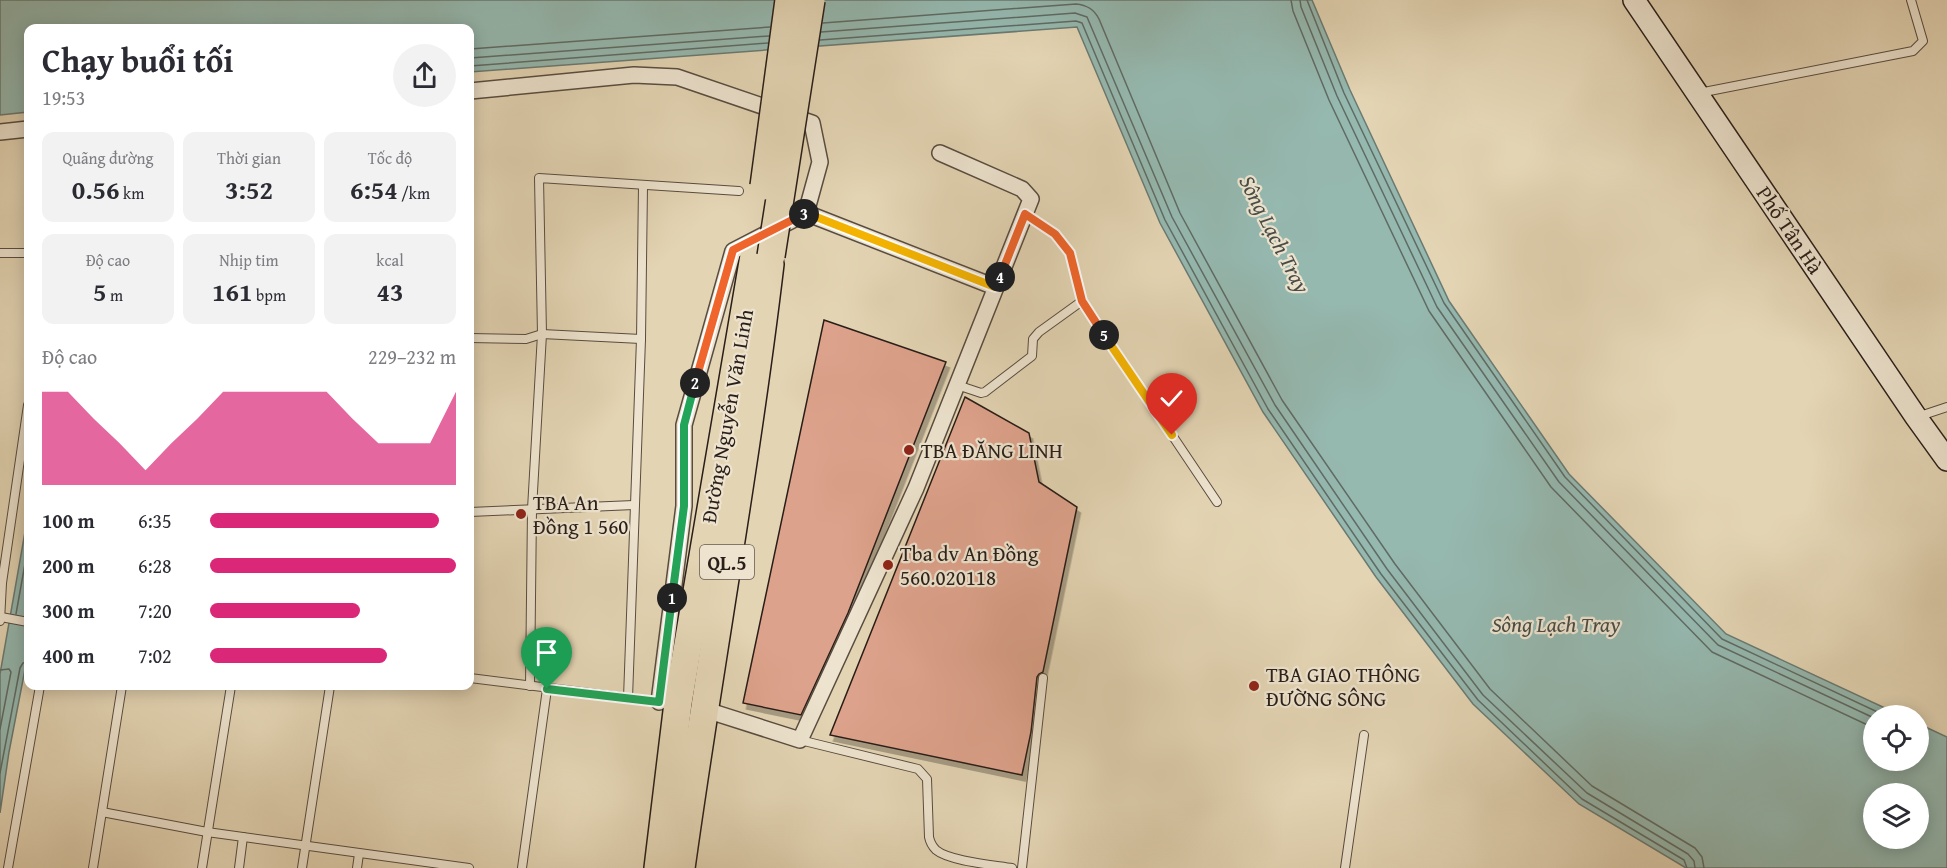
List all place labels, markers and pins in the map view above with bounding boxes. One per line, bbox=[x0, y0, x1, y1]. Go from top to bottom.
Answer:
pin: 3 bbox=[789, 199, 819, 229]
pin: 4 bbox=[985, 262, 1015, 292]
pin: 5 bbox=[1089, 320, 1119, 350]
pin: 2 bbox=[680, 368, 710, 398]
pin bbox=[1146, 373, 1197, 435]
place label: TBA ĐĂNG LINH bbox=[921, 435, 1063, 466]
marker: TBA ĐĂNG LINH bbox=[902, 443, 916, 457]
place label: TBA An Đồng 1 560 bbox=[533, 487, 628, 542]
marker: TBA An Đồng 1 560 bbox=[514, 507, 528, 521]
place label: Tba dv An Đồng 560.020118 bbox=[900, 538, 1039, 593]
marker: Tba dv An Đồng 560.020118 bbox=[881, 558, 895, 572]
pin: 1 bbox=[657, 583, 687, 613]
pin bbox=[521, 627, 572, 689]
place label: TBA GIAO THÔNG ĐƯỜNG SÔNG bbox=[1266, 659, 1420, 714]
marker: TBA GIAO THÔNG ĐƯỜNG SÔNG bbox=[1247, 679, 1261, 693]

